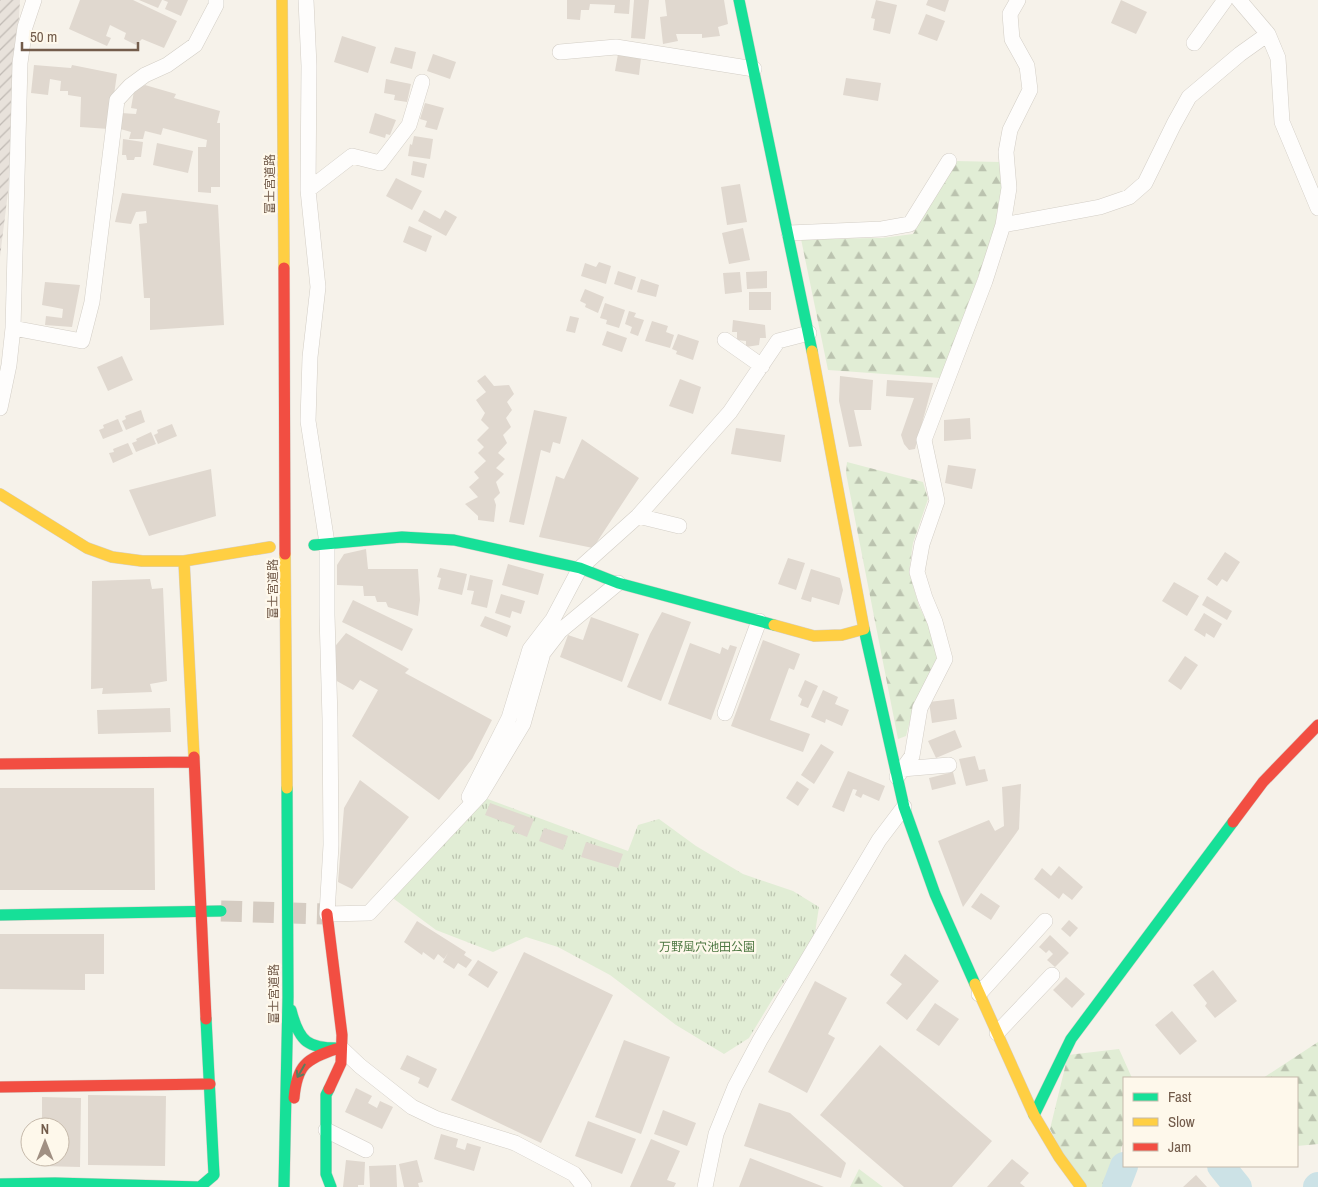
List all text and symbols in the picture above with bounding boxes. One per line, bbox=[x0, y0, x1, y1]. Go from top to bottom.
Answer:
scale bar bbox=[22, 20, 139, 52]
text: 50 m bbox=[30, 26, 57, 47]
street label: 富士宮道路 bbox=[262, 154, 278, 214]
street label: 富士宮道路 bbox=[265, 559, 281, 619]
park label: 万野風穴池田公園 bbox=[659, 939, 755, 955]
street label: 富士宮道路 bbox=[266, 964, 282, 1024]
one-way arrow bbox=[295, 1064, 305, 1078]
legend bbox=[1123, 1077, 1298, 1167]
text: Fast bbox=[1168, 1086, 1192, 1107]
text: Slow bbox=[1168, 1111, 1195, 1132]
north arrow bbox=[20, 1117, 70, 1167]
text: N bbox=[41, 1120, 49, 1138]
text: Jam bbox=[1168, 1136, 1191, 1157]

